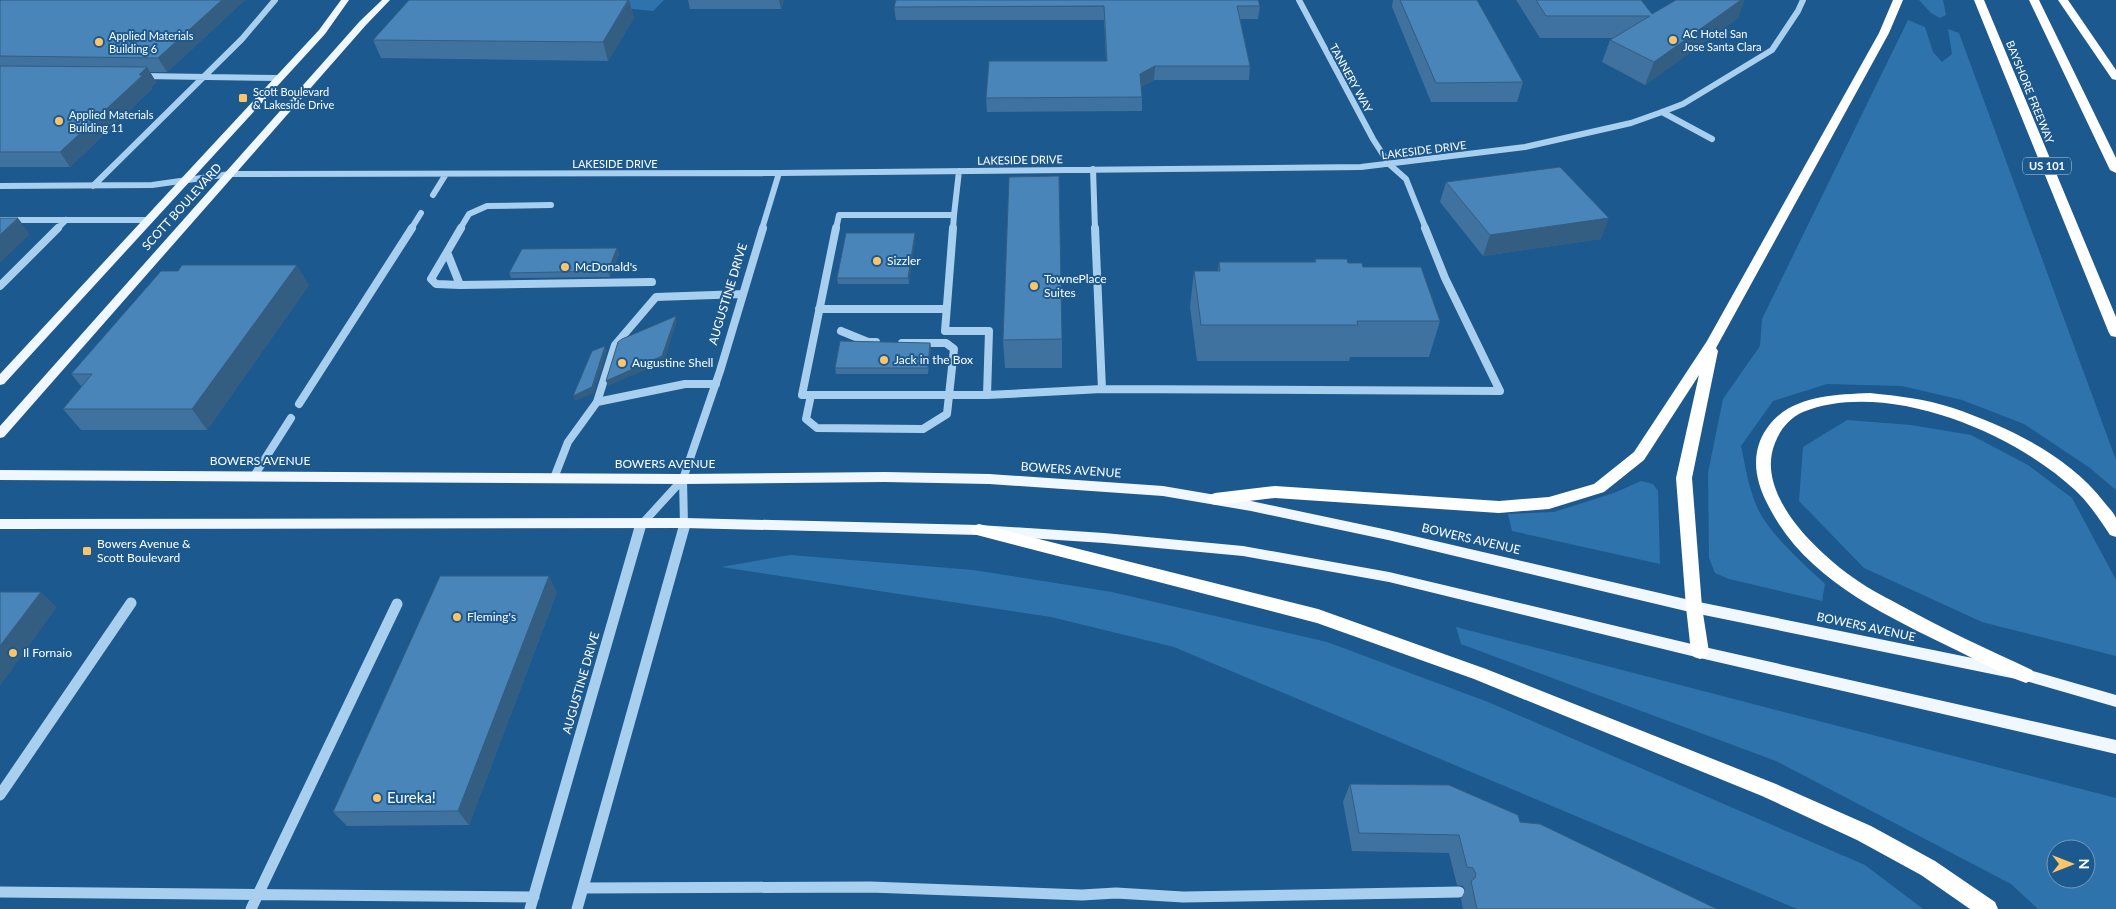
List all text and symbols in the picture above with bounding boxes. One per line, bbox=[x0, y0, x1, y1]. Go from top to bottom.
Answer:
place label: AC Hotel San Jose Santa Clara bbox=[1683, 27, 1762, 53]
place label: Applied Materials Building 6 bbox=[109, 29, 194, 55]
marker: AC Hotel San Jose Santa Clara bbox=[1667, 34, 1679, 46]
marker: Applied Materials Building 6 bbox=[93, 36, 105, 48]
street label: BAYSHORE FREEWAY bbox=[2004, 38, 2057, 145]
street label: TANNERY WAY bbox=[1327, 41, 1376, 114]
place label: Scott Boulevard & Lakeside Drive bbox=[253, 85, 334, 111]
marker: Scott Boulevard & Lakeside Drive bbox=[237, 92, 249, 104]
place label: Applied Materials Building 11 bbox=[69, 108, 154, 134]
marker: Applied Materials Building 11 bbox=[53, 115, 65, 127]
street label: LAKESIDE DRIVE bbox=[1381, 138, 1467, 161]
street label: LAKESIDE DRIVE bbox=[977, 152, 1063, 167]
street label: LAKESIDE DRIVE bbox=[572, 157, 658, 170]
road number: US 101 bbox=[2023, 158, 2071, 175]
street label: SCOTT BOULEVARD bbox=[139, 160, 225, 253]
street label: AUGUSTINE DRIVE bbox=[705, 241, 750, 347]
place label: Sizzler bbox=[887, 253, 921, 268]
marker: Sizzler bbox=[871, 255, 883, 267]
place label: McDonald's bbox=[575, 259, 637, 274]
marker: McDonald's bbox=[559, 261, 571, 273]
place label: TownePlace Suites bbox=[1044, 271, 1107, 300]
marker: TownePlace Suites bbox=[1028, 280, 1040, 292]
place label: Jack in the Box bbox=[894, 352, 973, 367]
marker: Jack in the Box bbox=[878, 354, 890, 366]
place label: Augustine Shell bbox=[632, 355, 713, 370]
marker: Augustine Shell bbox=[616, 357, 628, 369]
street label: BOWERS AVENUE bbox=[210, 453, 310, 468]
street label: BOWERS AVENUE bbox=[615, 456, 715, 471]
street label: BOWERS AVENUE bbox=[1020, 459, 1122, 481]
street label: BOWERS AVENUE bbox=[1420, 520, 1522, 557]
place label: Bowers Avenue & Scott Boulevard bbox=[97, 536, 191, 565]
marker: Bowers Avenue & Scott Boulevard bbox=[81, 545, 93, 557]
place label: Fleming's bbox=[467, 609, 516, 624]
street label: BOWERS AVENUE bbox=[1815, 609, 1917, 644]
marker: Fleming's bbox=[451, 611, 463, 623]
street label: AUGUSTINE DRIVE bbox=[559, 630, 602, 736]
place label: Il Fornaio bbox=[23, 645, 72, 660]
marker: Il Fornaio bbox=[7, 647, 19, 659]
place label: Eureka! bbox=[387, 788, 436, 806]
marker: Eureka! bbox=[371, 792, 383, 804]
north arrow bbox=[2046, 839, 2096, 889]
text: N bbox=[2076, 859, 2093, 869]

